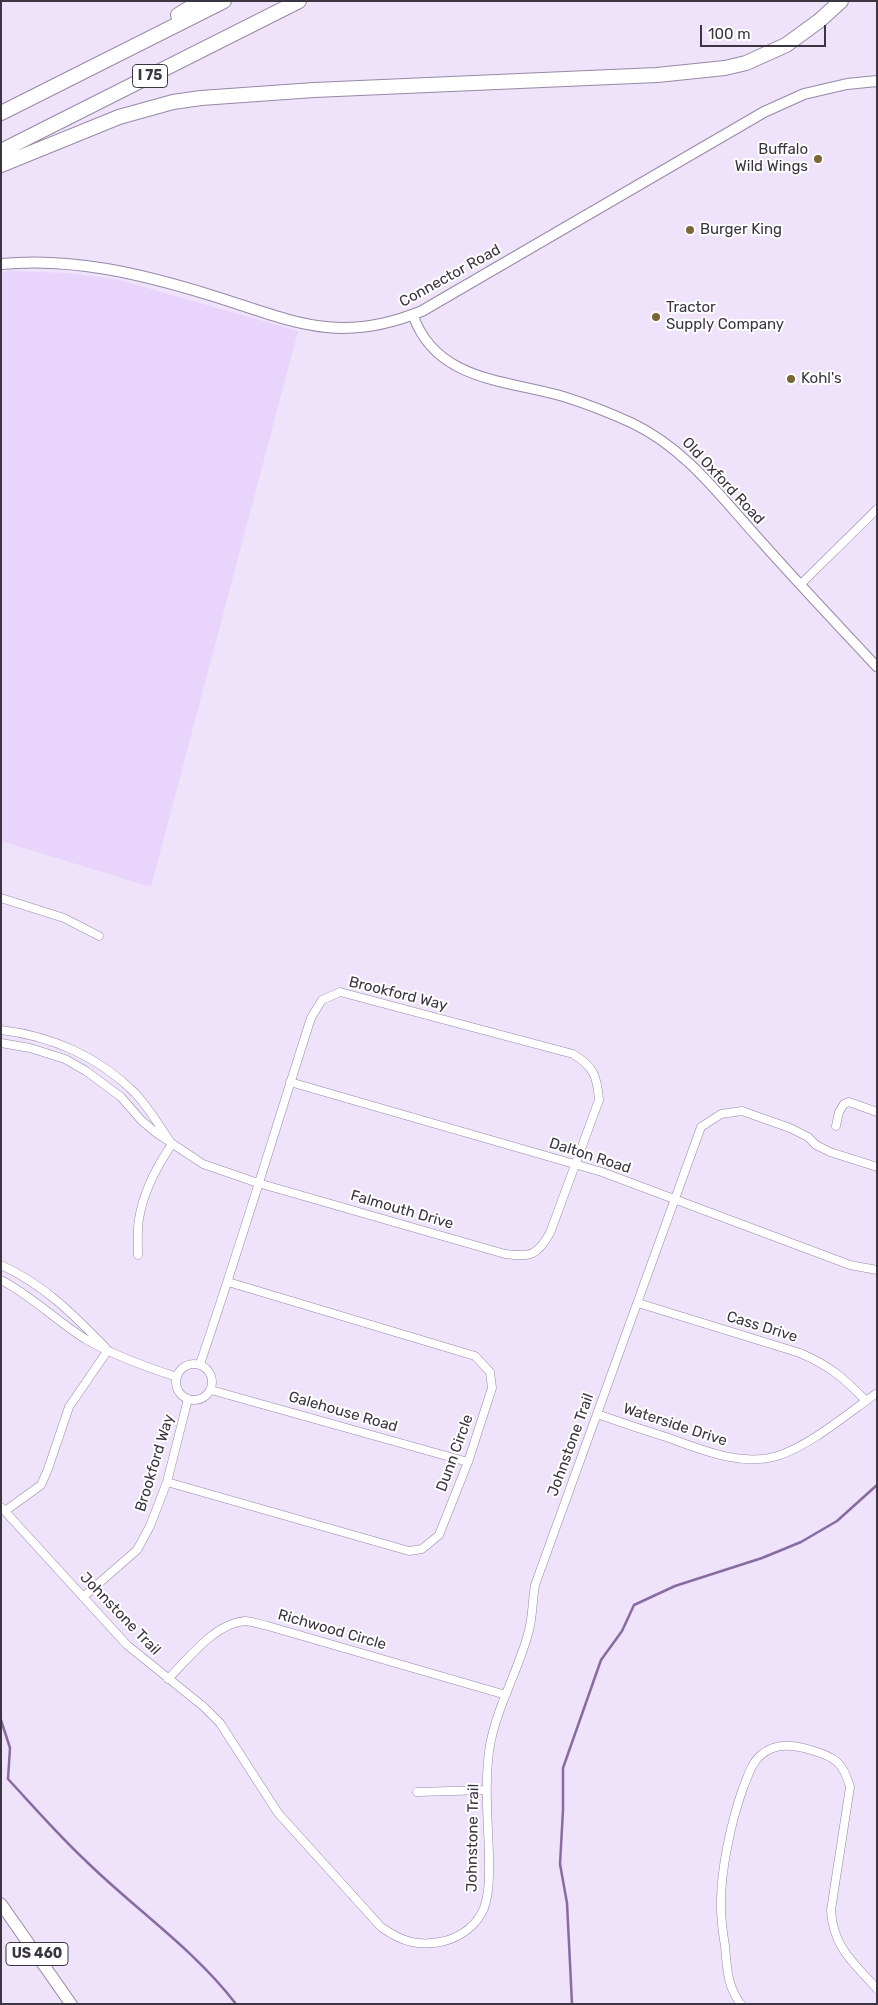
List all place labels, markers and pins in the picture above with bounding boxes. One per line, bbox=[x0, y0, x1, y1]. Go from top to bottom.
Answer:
place label: Buffalo Wild Wings bbox=[735, 141, 808, 176]
marker: Buffalo Wild Wings bbox=[812, 153, 824, 165]
place label: Burger King bbox=[700, 221, 782, 239]
marker: Burger King bbox=[684, 224, 696, 236]
place label: Tractor Supply Company bbox=[666, 299, 784, 334]
marker: Tractor Supply Company bbox=[650, 311, 662, 323]
place label: Kohl's bbox=[801, 370, 842, 388]
marker: Kohl's bbox=[785, 373, 797, 385]

